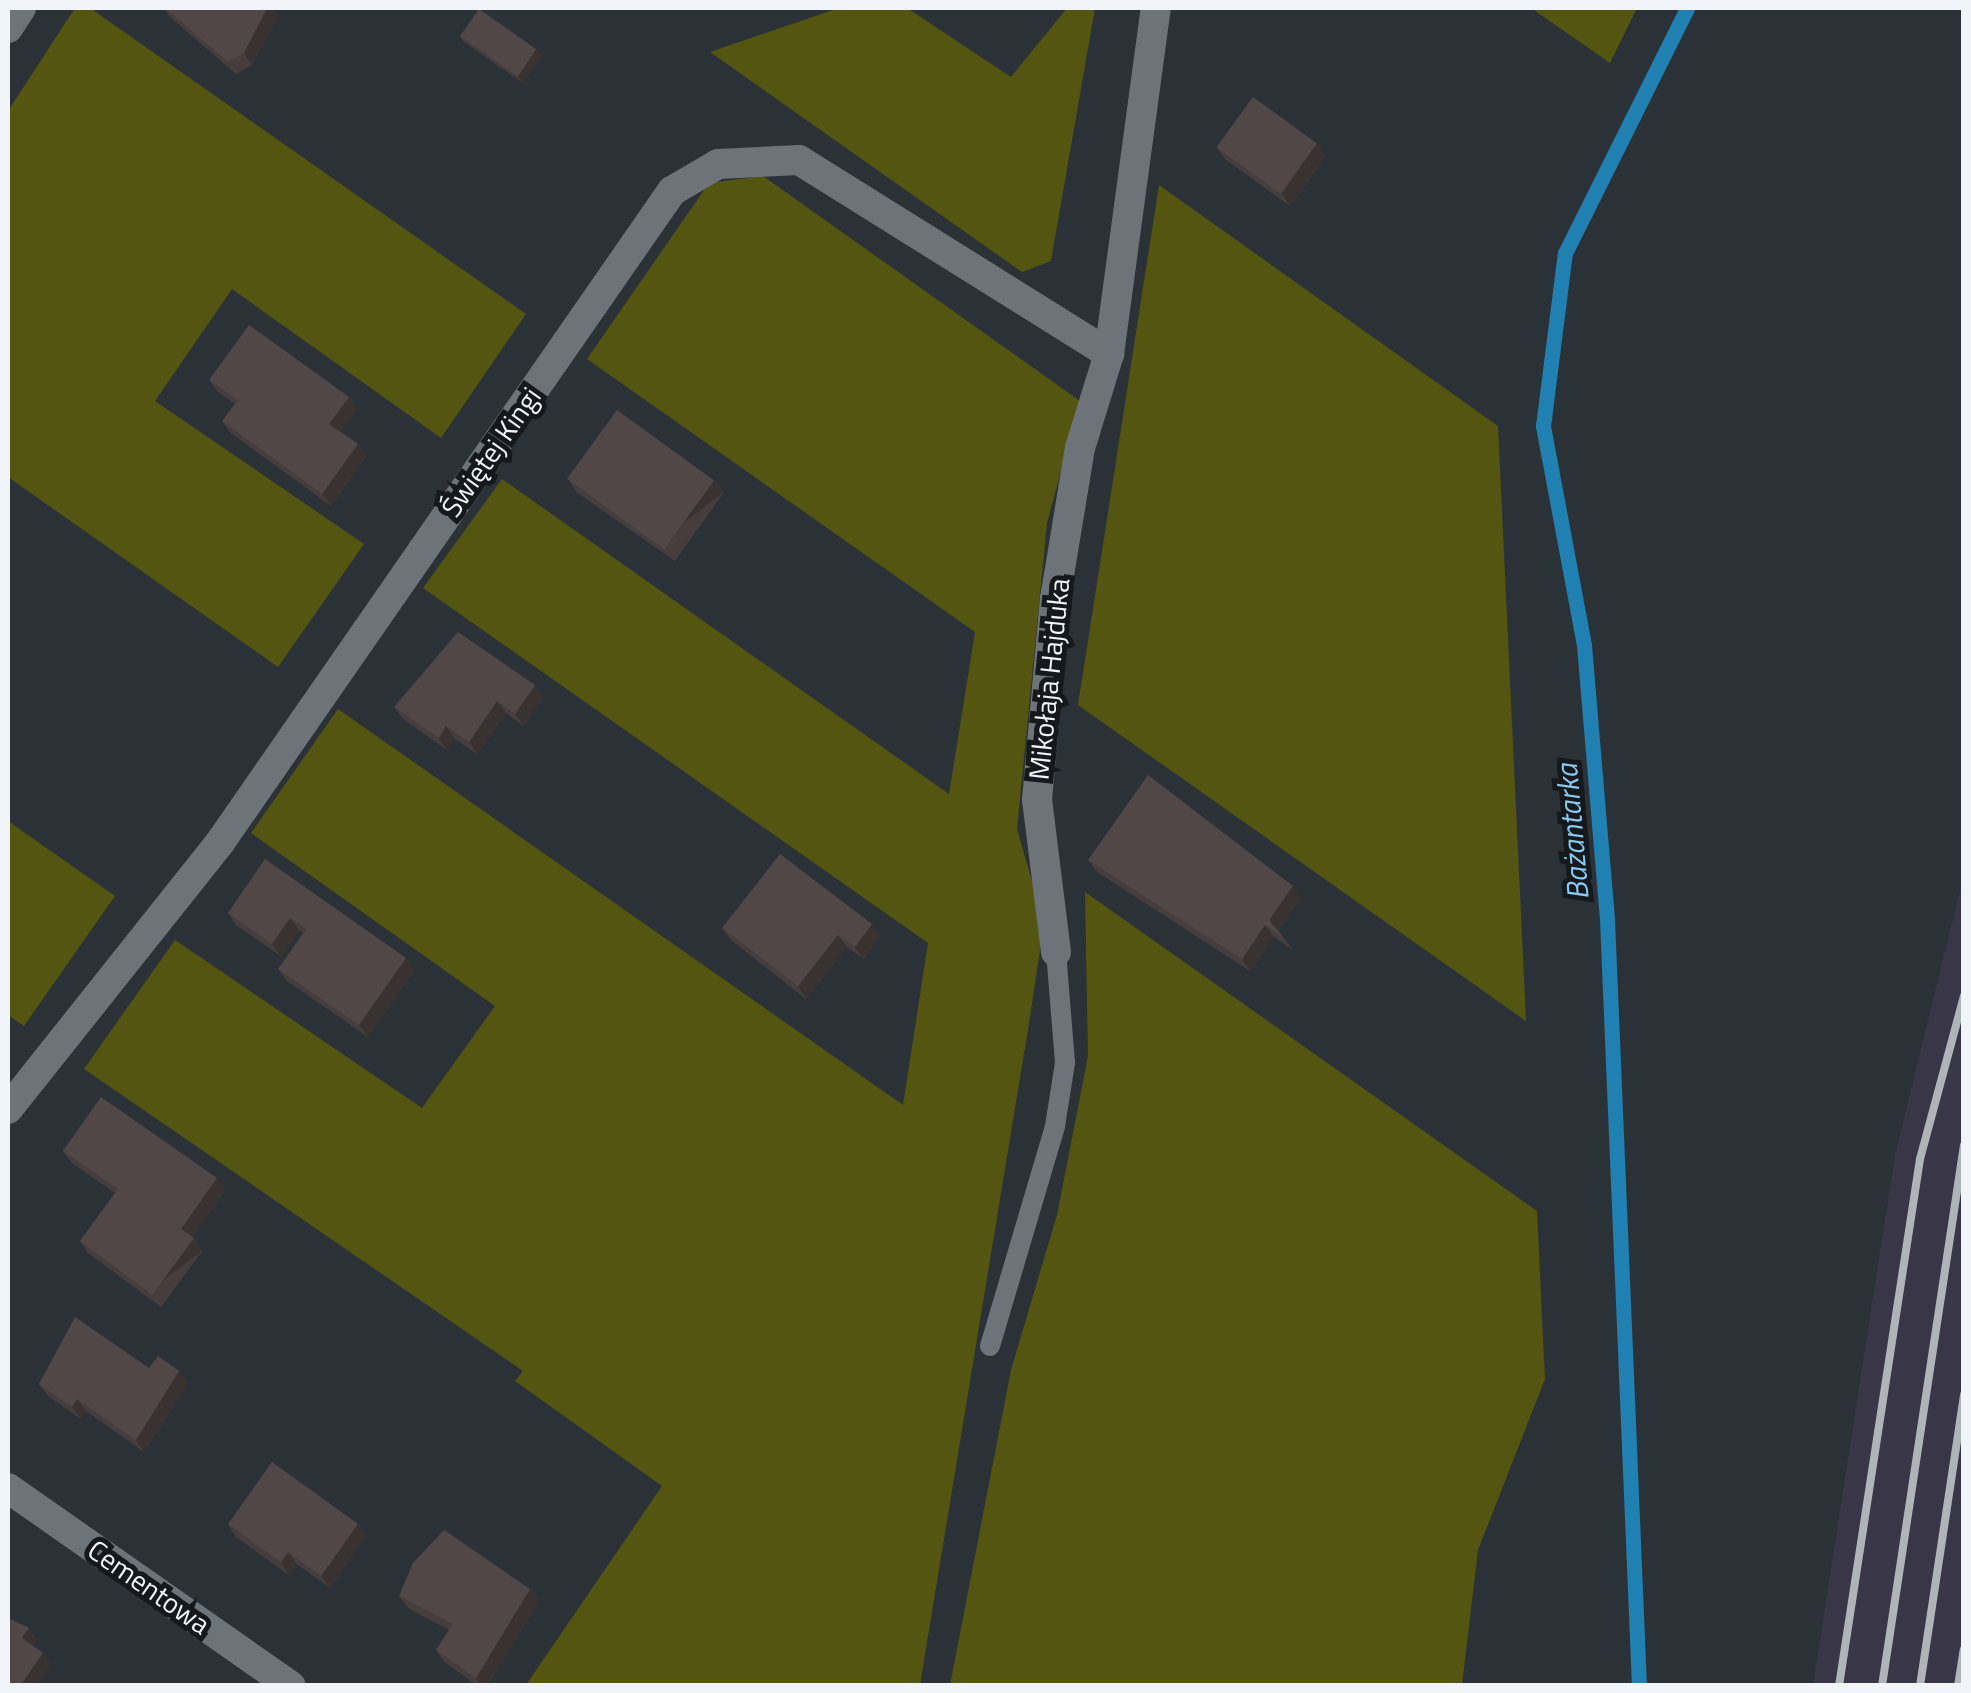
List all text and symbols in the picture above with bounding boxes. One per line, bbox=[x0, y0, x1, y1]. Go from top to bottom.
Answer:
street label: Świętej Kingi bbox=[434, 381, 548, 523]
street label: Mikołaja Hajduka bbox=[1022, 576, 1076, 782]
water label: Bażantarka bbox=[1548, 762, 1596, 902]
street label: Cementowa bbox=[81, 1533, 217, 1641]

